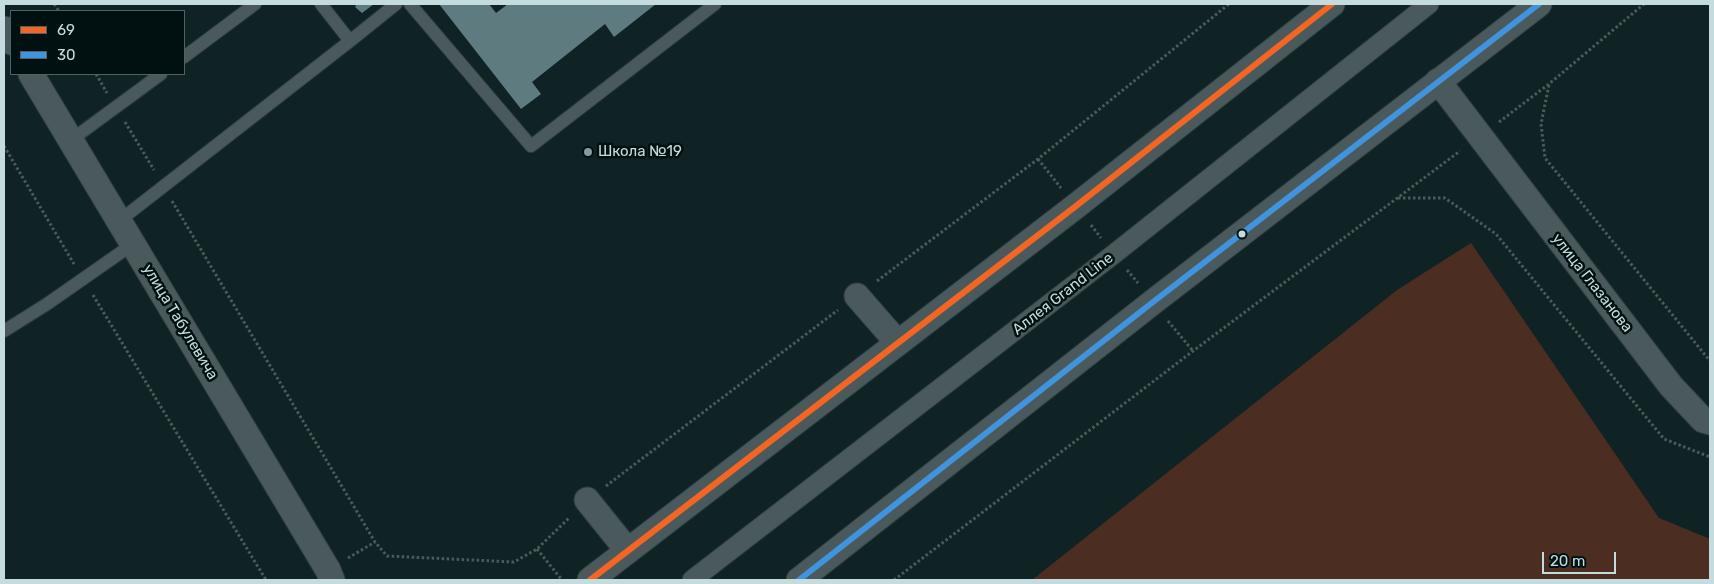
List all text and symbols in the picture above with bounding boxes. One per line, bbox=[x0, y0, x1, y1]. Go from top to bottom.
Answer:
legend bbox=[10, 10, 185, 75]
text: 69 bbox=[57, 21, 75, 39]
text: 30 bbox=[57, 46, 76, 64]
place label: Школа №19 bbox=[598, 143, 682, 161]
marker: Школа №19 bbox=[582, 146, 594, 158]
unlabelled marker bbox=[1237, 229, 1247, 239]
street label: улица Глазанова bbox=[1548, 230, 1636, 336]
street label: Аллея Grand Line bbox=[1009, 249, 1117, 339]
street label: улица Табулевича bbox=[138, 261, 222, 383]
scale bar bbox=[1544, 542, 1618, 574]
text: 20 m bbox=[1550, 552, 1585, 570]

